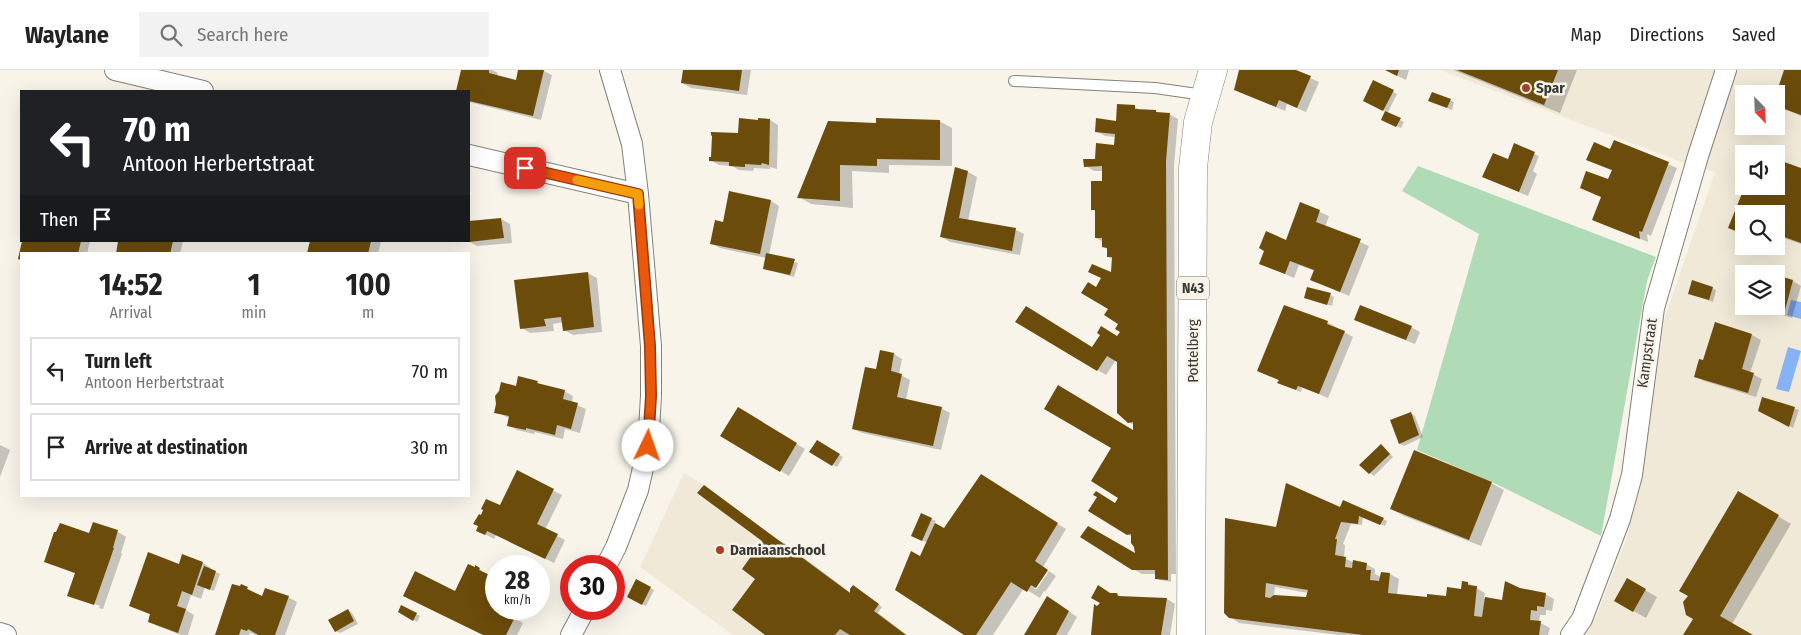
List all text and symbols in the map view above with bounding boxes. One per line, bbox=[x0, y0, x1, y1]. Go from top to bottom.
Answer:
search box bbox=[139, 12, 489, 57]
text: Waylane bbox=[25, 21, 109, 49]
icon: search bbox=[157, 21, 185, 49]
text: Search here bbox=[197, 23, 288, 46]
text: Map bbox=[1570, 24, 1602, 46]
text: Directions bbox=[1630, 24, 1704, 46]
text: Saved bbox=[1732, 24, 1776, 46]
place label: Spar bbox=[1536, 79, 1565, 97]
marker: Spar bbox=[1520, 82, 1532, 94]
north arrow bbox=[1735, 85, 1785, 135]
map controls bbox=[1735, 85, 1785, 315]
text: 70 m bbox=[123, 108, 191, 150]
icon: left bbox=[40, 110, 105, 175]
button: sound bbox=[1735, 145, 1785, 195]
pin bbox=[504, 147, 546, 189]
text: Antoon Herbertstraat bbox=[123, 150, 315, 177]
icon: arrive bbox=[511, 154, 539, 182]
icon: arrive bbox=[88, 205, 116, 233]
button: search bbox=[1735, 205, 1785, 255]
text: Then bbox=[40, 208, 78, 231]
button: layers bbox=[1735, 265, 1785, 315]
text: 14:52 bbox=[99, 267, 163, 303]
text: 1 bbox=[248, 267, 260, 303]
text: 100 bbox=[345, 267, 391, 303]
road number: N43 bbox=[1177, 277, 1209, 300]
text: Arrival bbox=[110, 303, 152, 322]
text: min bbox=[242, 303, 266, 322]
text: m bbox=[362, 303, 374, 322]
street label: Kampstraat bbox=[1633, 317, 1661, 389]
street label: Pottelberg bbox=[1184, 319, 1202, 383]
text: Turn left bbox=[85, 350, 152, 373]
icon: left bbox=[42, 357, 70, 385]
text: 70 m bbox=[412, 360, 448, 383]
text: Antoon Herbertstraat bbox=[85, 373, 224, 392]
position arrow bbox=[621, 419, 673, 471]
icon: arrive bbox=[42, 433, 70, 461]
text: Arrive at destination bbox=[85, 436, 248, 459]
text: 30 m bbox=[410, 436, 448, 459]
place label: Damiaanschool bbox=[730, 541, 826, 559]
marker: Damiaanschool bbox=[714, 544, 726, 556]
speed limit sign: 30 bbox=[560, 555, 625, 620]
text: 28 bbox=[505, 566, 530, 596]
text: km/h bbox=[504, 593, 531, 607]

